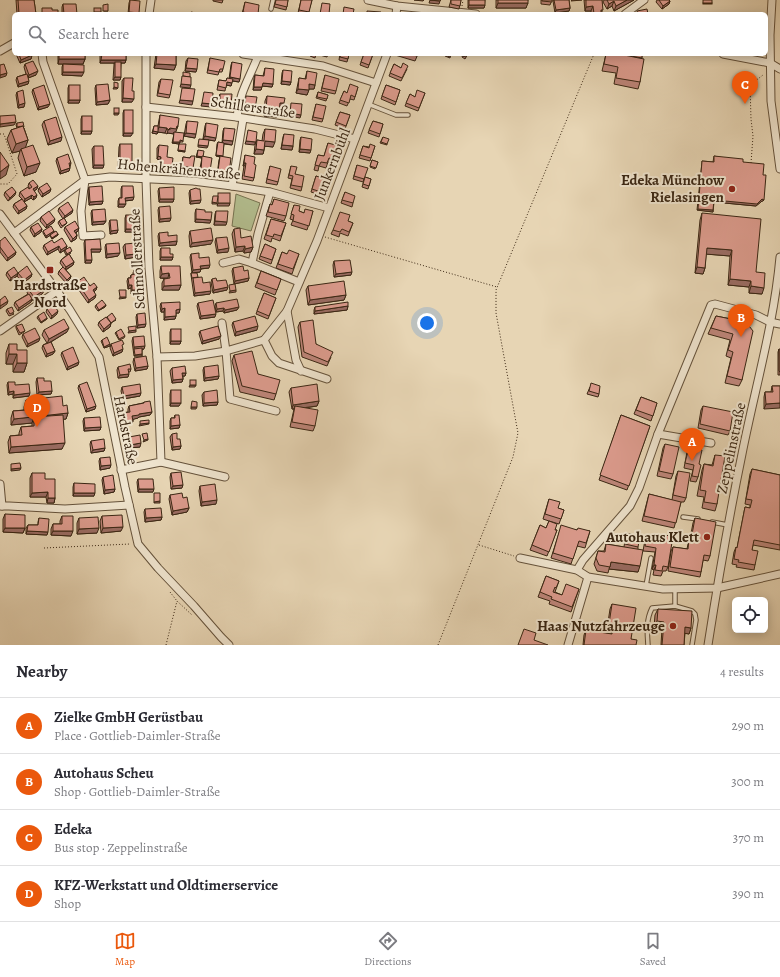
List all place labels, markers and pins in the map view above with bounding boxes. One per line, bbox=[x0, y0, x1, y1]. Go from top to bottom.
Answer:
pin: C bbox=[732, 71, 758, 104]
place label: Edeka Münchow Rielasingen bbox=[621, 170, 725, 207]
marker: Edeka Münchow Rielasingen bbox=[727, 184, 737, 194]
marker: Hardstraße Nord bbox=[45, 265, 55, 275]
place label: Hardstraße Nord bbox=[13, 275, 87, 312]
pin: B bbox=[728, 304, 754, 337]
pin: D bbox=[24, 394, 50, 427]
pin: A bbox=[679, 428, 705, 461]
place label: Autohaus Klett bbox=[605, 527, 699, 547]
marker: Autohaus Klett bbox=[702, 532, 712, 542]
place label: Haas Nutzfahrzeuge bbox=[537, 616, 665, 636]
marker: Haas Nutzfahrzeuge bbox=[668, 621, 678, 631]

